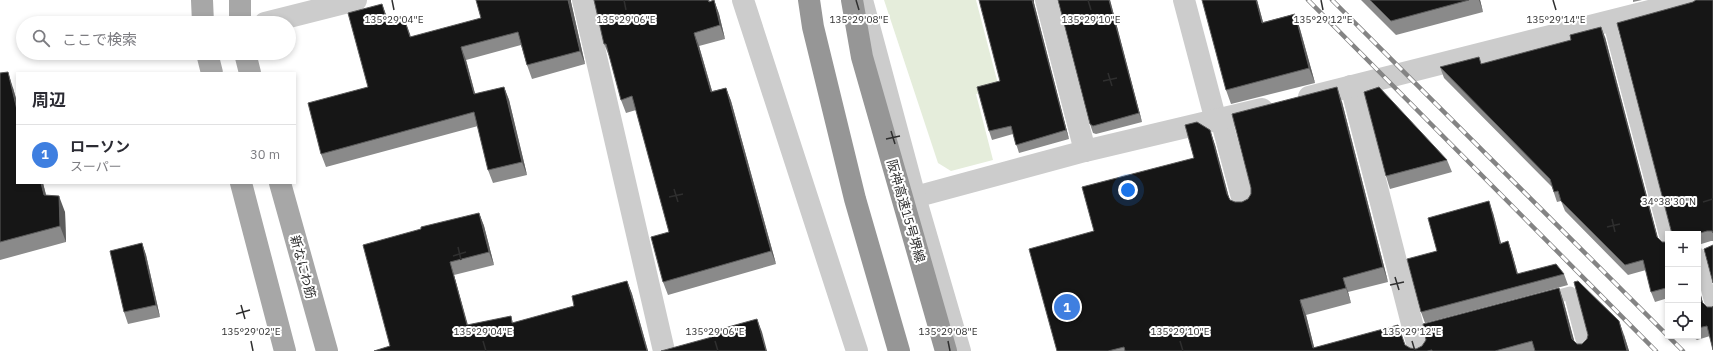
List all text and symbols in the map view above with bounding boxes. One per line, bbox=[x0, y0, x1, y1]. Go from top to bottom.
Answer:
text: 135°29'04"E bbox=[364, 13, 424, 26]
text: 135°29'06"E bbox=[596, 13, 656, 26]
text: 135°29'08"E bbox=[829, 13, 889, 26]
text: 135°29'10"E bbox=[1061, 13, 1121, 26]
text: 135°29'12"E bbox=[1293, 13, 1353, 26]
text: 135°29'14"E bbox=[1526, 13, 1586, 26]
search box bbox=[16, 16, 296, 60]
icon: search bbox=[30, 27, 52, 49]
text: ここで検索 bbox=[62, 30, 137, 49]
text: 周辺 bbox=[32, 89, 66, 111]
text: ローソン bbox=[70, 137, 130, 156]
text: 1 bbox=[41, 146, 49, 163]
text: 30 m bbox=[250, 146, 280, 163]
street label: 阪神高速15号堺線 bbox=[883, 157, 929, 265]
text: スーパー bbox=[70, 158, 122, 175]
your location bbox=[1118, 180, 1138, 200]
text: 34°38'30"N bbox=[1642, 195, 1696, 208]
map controls bbox=[1665, 231, 1701, 339]
button: + bbox=[1665, 231, 1701, 267]
street label: 新なにわ筋 bbox=[286, 233, 320, 301]
button: − bbox=[1665, 267, 1701, 303]
pin: 1 bbox=[1054, 292, 1080, 322]
button: locate bbox=[1665, 303, 1701, 339]
text: 135°29'02"E bbox=[221, 325, 281, 338]
text: 135°29'04"E bbox=[453, 325, 513, 338]
text: 135°29'06"E bbox=[685, 325, 745, 338]
text: 135°29'08"E bbox=[918, 325, 978, 338]
text: 135°29'10"E bbox=[1150, 325, 1210, 338]
text: 135°29'12"E bbox=[1382, 325, 1442, 338]

